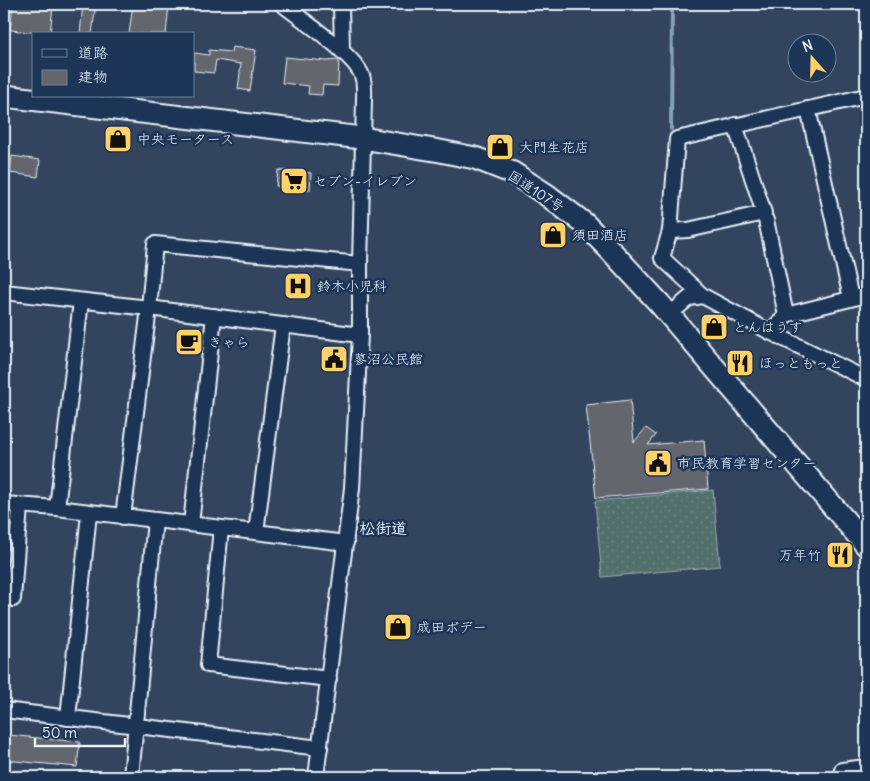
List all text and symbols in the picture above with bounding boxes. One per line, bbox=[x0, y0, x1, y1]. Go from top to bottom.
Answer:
legend bbox=[32, 32, 195, 98]
north arrow bbox=[788, 32, 838, 82]
text: N bbox=[800, 36, 815, 56]
text: 道路 bbox=[78, 43, 108, 62]
text: 建物 bbox=[78, 67, 108, 86]
shop icon: 中央モータース bbox=[103, 124, 133, 154]
place label: 中央モータース bbox=[137, 130, 234, 148]
shop icon: 大門生花店 bbox=[485, 132, 515, 162]
place label: 大門生花店 bbox=[519, 138, 589, 156]
supermarket icon: セブン-イレブン bbox=[279, 166, 309, 196]
street label: 国道107号 bbox=[504, 166, 568, 216]
place label: セブン-イレブン bbox=[313, 172, 417, 190]
shop icon: 須田酒店 bbox=[538, 220, 568, 250]
place label: 須田酒店 bbox=[572, 226, 628, 244]
hospital icon: 鈴木小児科 bbox=[283, 271, 313, 301]
place label: 鈴木小児科 bbox=[317, 277, 387, 295]
shop icon: とんはうす bbox=[699, 312, 729, 342]
place label: とんはうす bbox=[733, 318, 803, 336]
cafe icon: きゃら bbox=[174, 327, 204, 357]
place label: きゃら bbox=[208, 333, 250, 351]
public building icon: 蓼沼公民館 bbox=[319, 344, 349, 374]
restaurant icon: ほっともっと bbox=[725, 348, 755, 378]
place label: 蓼沼公民館 bbox=[353, 350, 423, 368]
place label: ほっともっと bbox=[759, 354, 843, 372]
public building icon: 市民教育学習センター bbox=[643, 448, 673, 478]
place label: 市民教育学習センター bbox=[677, 454, 816, 472]
district label: 松街道 bbox=[359, 518, 407, 538]
restaurant icon: 万年竹 bbox=[825, 540, 855, 570]
place label: 万年竹 bbox=[779, 546, 821, 564]
shop icon: 成田ボデー bbox=[383, 612, 413, 642]
place label: 成田ボデー bbox=[417, 618, 487, 636]
scale bar bbox=[35, 716, 125, 748]
text: 50 m bbox=[42, 723, 77, 742]

